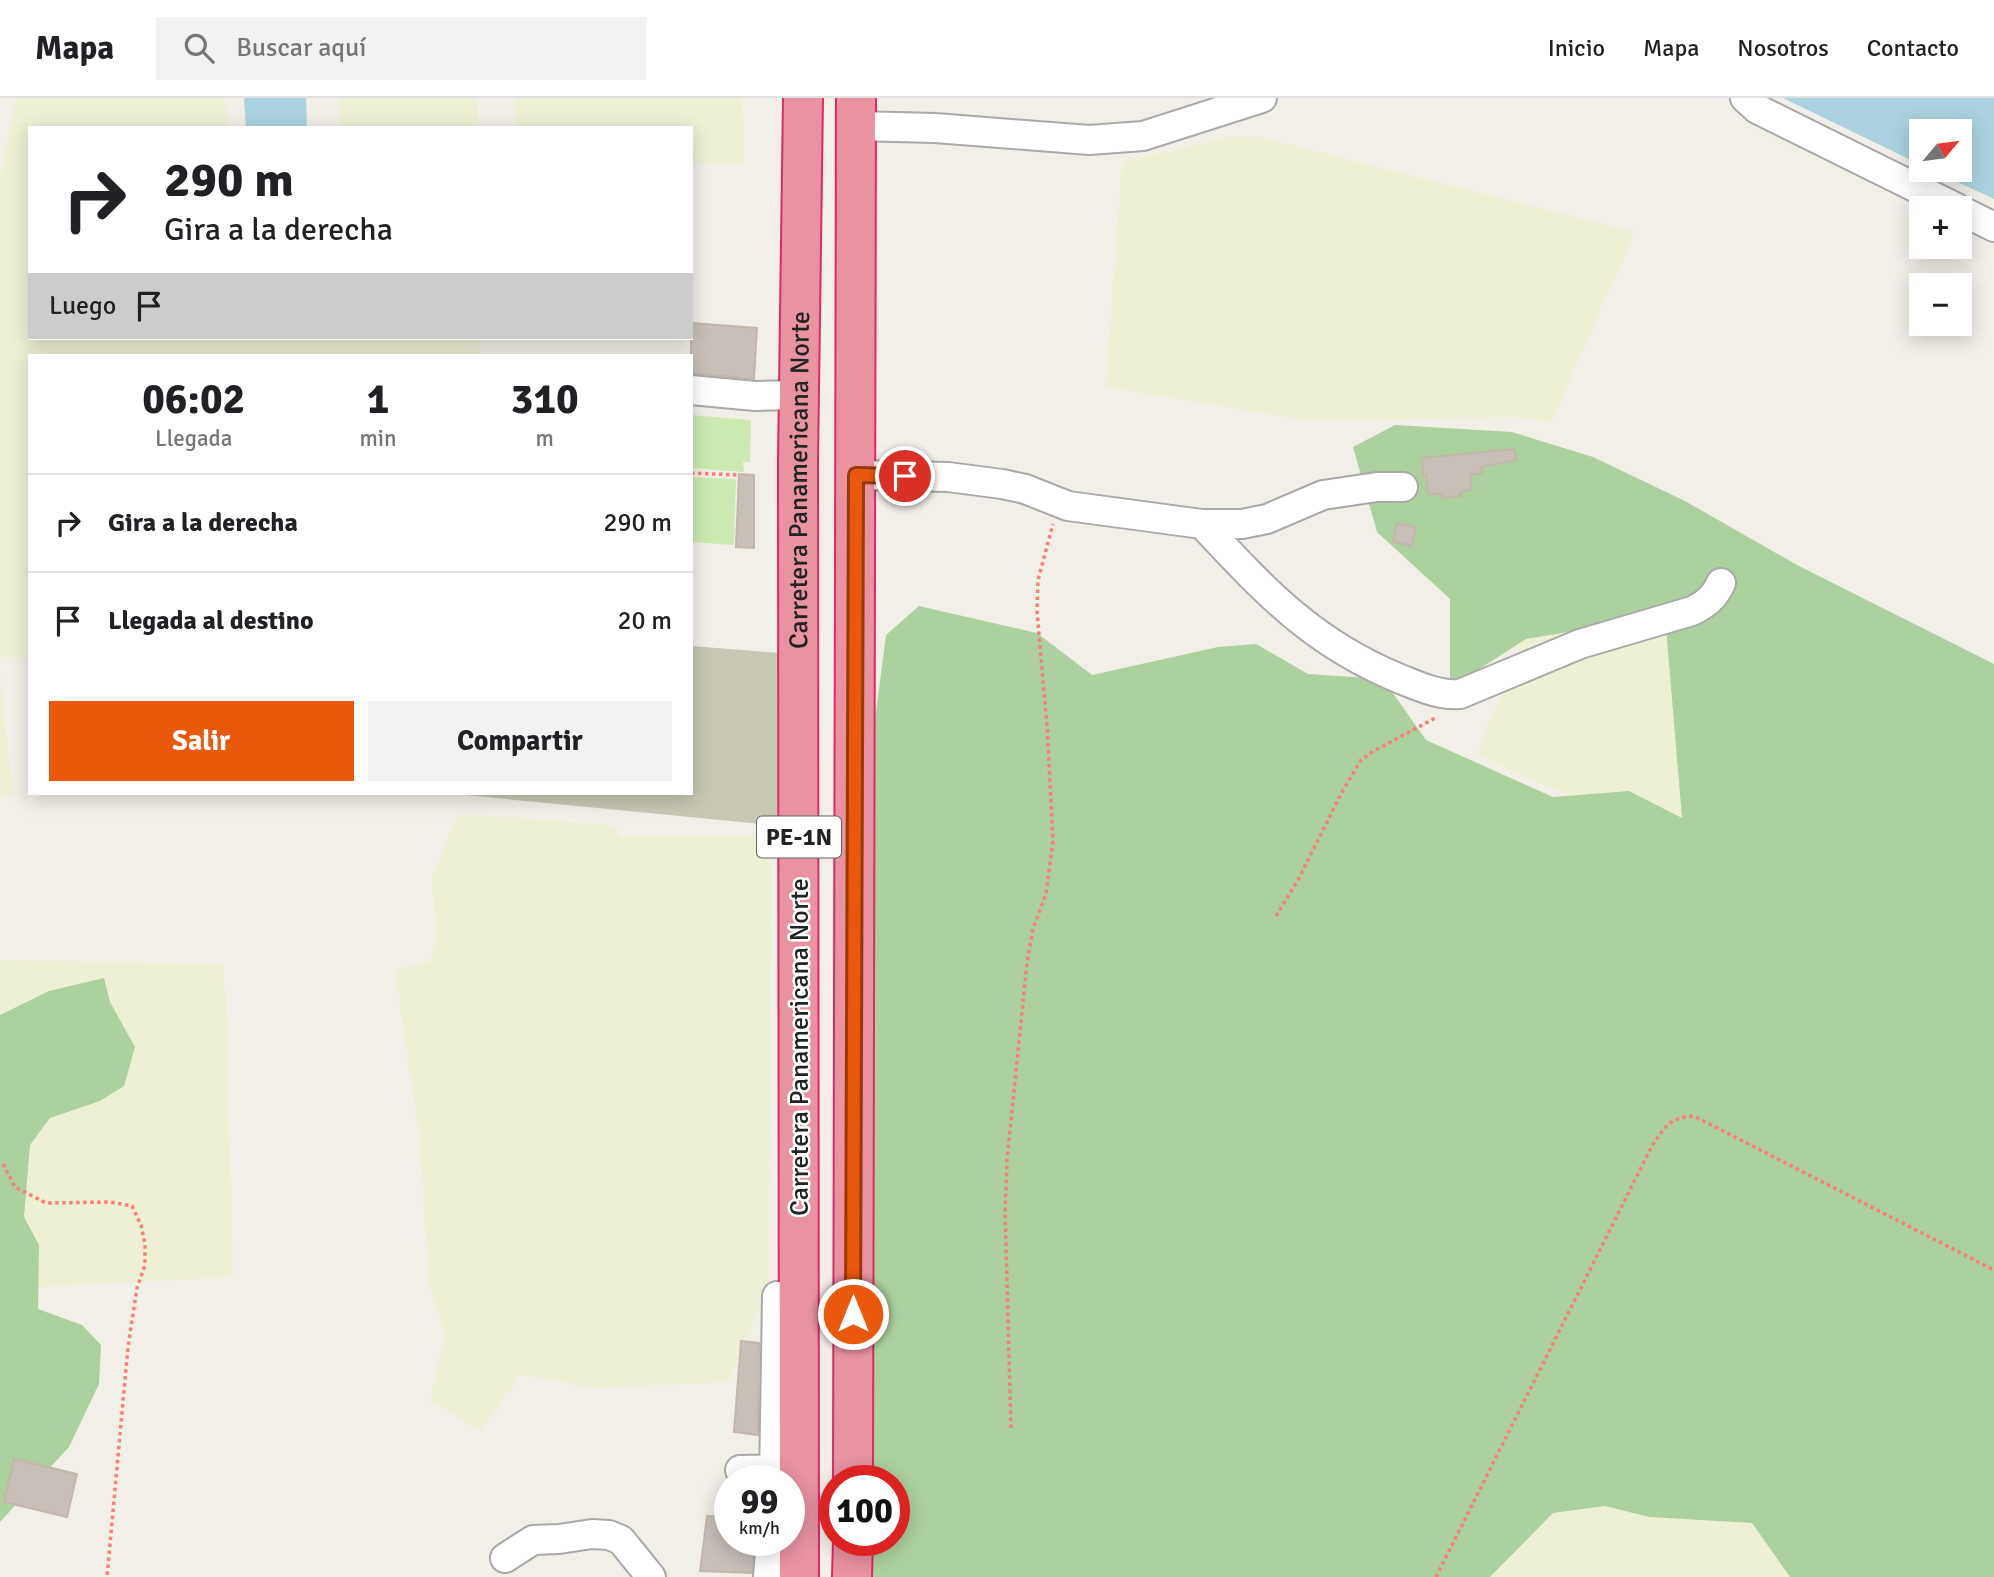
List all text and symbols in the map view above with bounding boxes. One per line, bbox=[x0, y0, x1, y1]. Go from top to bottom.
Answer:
search box bbox=[156, 17, 646, 80]
text: Mapa bbox=[35, 28, 114, 69]
icon: search bbox=[180, 29, 218, 67]
text: Buscar aquí bbox=[236, 32, 366, 64]
text: Inicio bbox=[1548, 33, 1605, 63]
text: Mapa bbox=[1643, 33, 1699, 63]
text: Nosotros bbox=[1737, 33, 1829, 63]
text: Contacto bbox=[1867, 33, 1959, 63]
north arrow bbox=[1909, 119, 1972, 182]
map controls bbox=[1909, 119, 1972, 336]
text: 290 m bbox=[164, 150, 294, 210]
icon: right bbox=[49, 154, 140, 245]
button: + bbox=[1909, 196, 1972, 259]
text: Gira a la derecha bbox=[164, 210, 393, 249]
button: − bbox=[1909, 273, 1972, 336]
icon: arrive bbox=[130, 287, 168, 325]
text: Luego bbox=[49, 290, 116, 322]
street label: Carretera Panamericana Norte bbox=[783, 311, 817, 649]
text: 06:02 bbox=[142, 374, 245, 425]
text: 1 bbox=[367, 374, 389, 425]
text: 310 bbox=[511, 374, 579, 425]
text: Llegada bbox=[155, 424, 232, 453]
text: min bbox=[359, 424, 397, 453]
text: m bbox=[536, 424, 554, 453]
pin bbox=[875, 446, 935, 506]
icon: arrive bbox=[886, 457, 924, 495]
icon: right bbox=[49, 504, 87, 542]
text: Gira a la derecha bbox=[108, 507, 298, 539]
text: 290 m bbox=[603, 507, 672, 539]
icon: arrive bbox=[49, 602, 87, 640]
text: Llegada al destino bbox=[108, 605, 314, 637]
text: 20 m bbox=[617, 605, 672, 637]
button: Salir bbox=[49, 701, 354, 781]
button: Compartir bbox=[368, 701, 672, 781]
road number: PE-1N bbox=[757, 816, 841, 858]
street label: Carretera Panamericana Norte bbox=[784, 878, 816, 1216]
position arrow bbox=[816, 1277, 890, 1351]
speed limit sign: 100 bbox=[819, 1465, 910, 1556]
text: 99 bbox=[741, 1480, 778, 1523]
text: km/h bbox=[739, 1517, 780, 1539]

